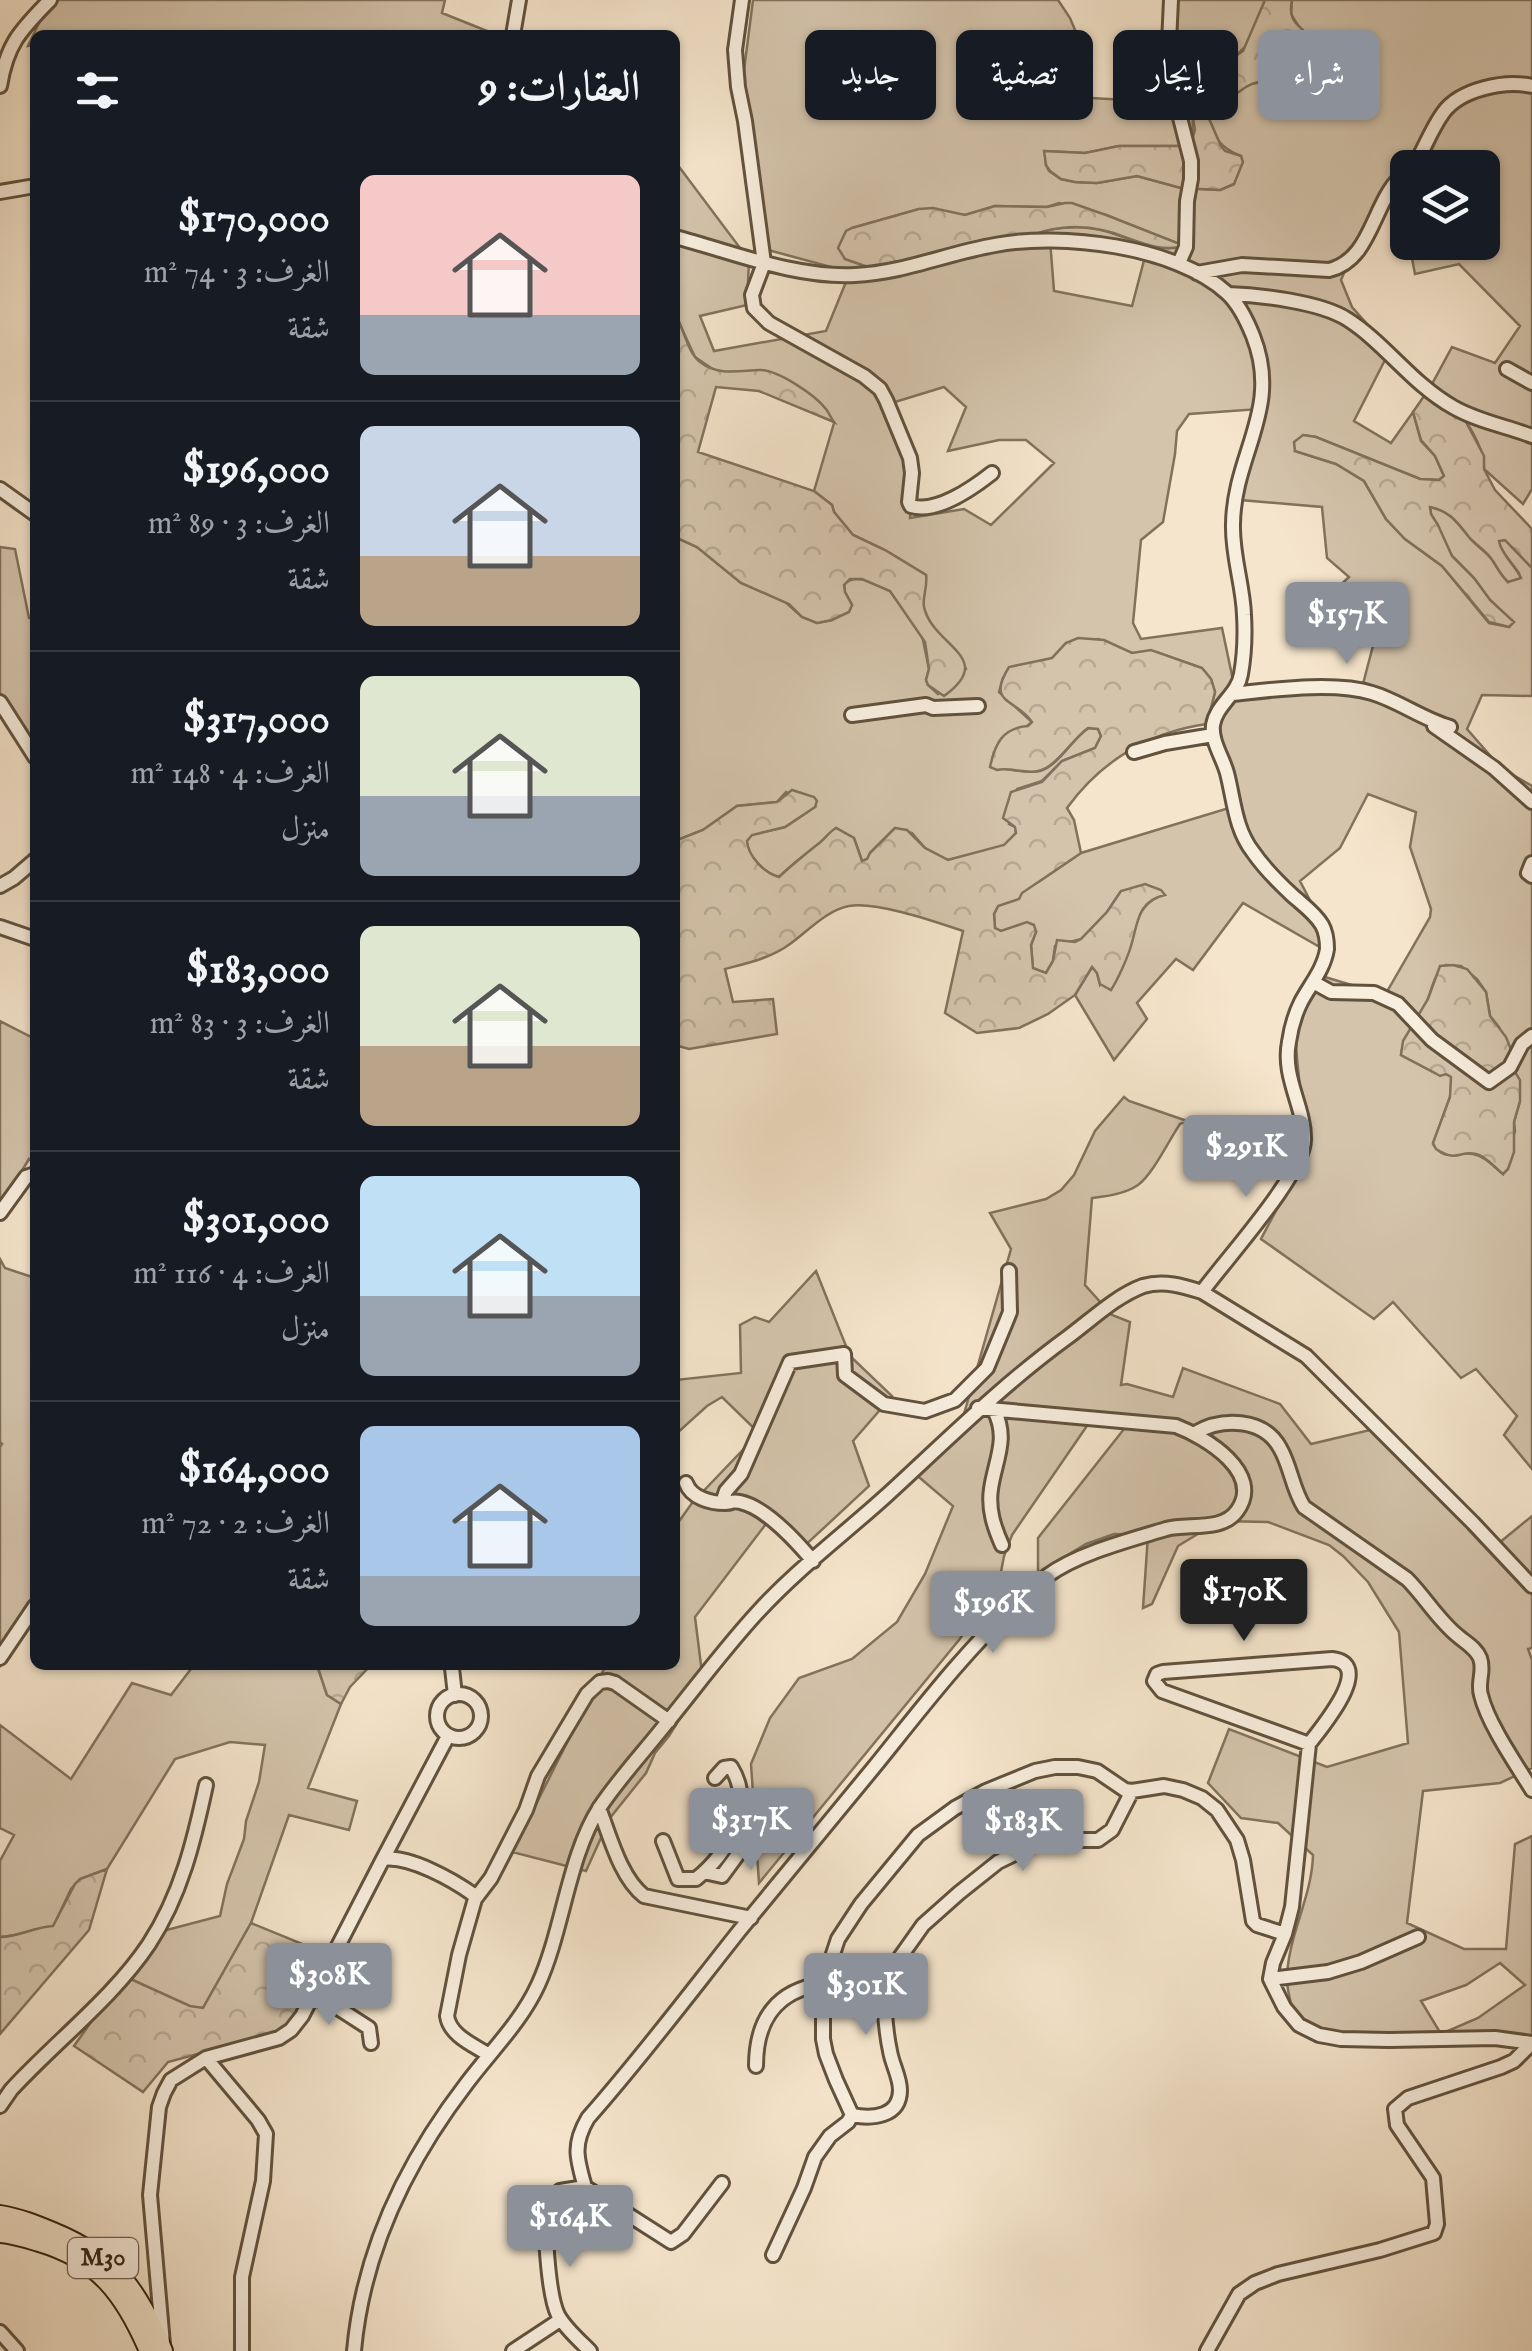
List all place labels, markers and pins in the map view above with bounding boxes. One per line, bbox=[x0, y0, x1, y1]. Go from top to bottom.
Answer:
pin: $157K bbox=[1277, 582, 1417, 667]
pin: $291K bbox=[1176, 1115, 1316, 1200]
pin: $170K bbox=[1174, 1559, 1314, 1644]
pin: $196K bbox=[923, 1571, 1063, 1656]
pin: $317K bbox=[681, 1788, 821, 1873]
pin: $183K bbox=[953, 1789, 1093, 1874]
pin: $308K bbox=[259, 1943, 399, 2028]
pin: $301K bbox=[796, 1953, 936, 2038]
pin: $164K bbox=[500, 2185, 640, 2270]

